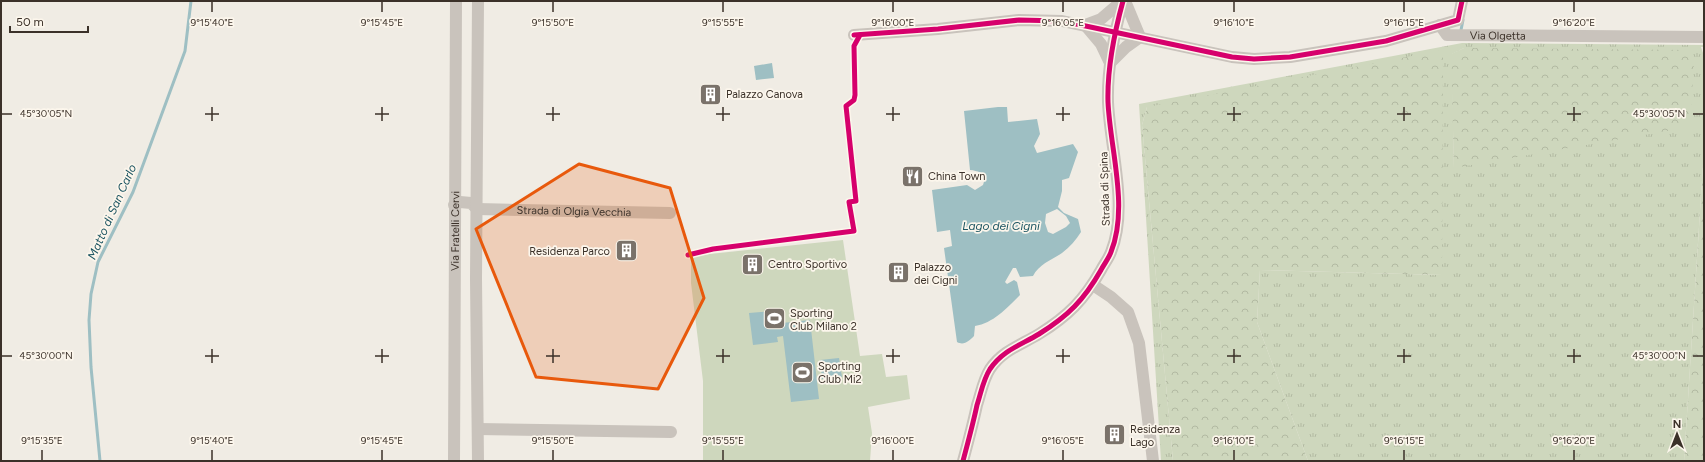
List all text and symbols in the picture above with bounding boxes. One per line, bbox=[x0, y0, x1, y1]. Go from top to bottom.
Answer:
scale bar bbox=[10, 8, 88, 34]
text: 50 m bbox=[16, 15, 44, 29]
text: 9°15'40"E bbox=[191, 16, 234, 29]
text: 9°15'45"E bbox=[361, 16, 403, 29]
text: 9°15'50"E bbox=[532, 16, 574, 29]
text: 9°15'55"E bbox=[702, 16, 744, 29]
text: 9°16'00"E bbox=[871, 16, 915, 29]
text: 9°16'05"E bbox=[1042, 16, 1084, 29]
text: 9°16'10"E bbox=[1214, 16, 1254, 29]
text: 9°16'15"E bbox=[1384, 16, 1424, 29]
text: 9°16'20"E bbox=[1553, 16, 1595, 29]
street label: Via Olgetta bbox=[1470, 29, 1526, 42]
building icon: Palazzo Canova bbox=[697, 81, 723, 107]
place label: Palazzo Canova bbox=[726, 88, 803, 101]
text: 45°30'05"N bbox=[20, 107, 72, 120]
text: 45°30'05"N bbox=[1633, 107, 1685, 120]
street label: Strada di Spina bbox=[1097, 152, 1113, 226]
water label: Matto di San Carlo bbox=[85, 162, 139, 262]
restaurant icon: China Town bbox=[900, 163, 926, 189]
place label: China Town bbox=[928, 170, 985, 183]
street label: Via Fratelli Cervi bbox=[448, 191, 462, 271]
street label: Strada di Olgia Vecchia bbox=[517, 203, 631, 219]
water label: Lago dei Cigni bbox=[962, 219, 1040, 233]
building icon: Residenza Parco bbox=[613, 238, 639, 264]
place label: Residenza Parco bbox=[529, 245, 610, 258]
building icon: Centro Sportivo bbox=[740, 251, 766, 277]
place label: Centro Sportivo bbox=[768, 258, 847, 271]
building icon: Palazzo dei Cigni bbox=[885, 260, 911, 286]
place label: Palazzo dei Cigni bbox=[914, 261, 957, 287]
sports icon: Sporting Club Milano 2 bbox=[762, 306, 788, 332]
place label: Sporting Club Milano 2 bbox=[790, 307, 857, 333]
text: 45°30'00"N bbox=[19, 349, 73, 362]
text: 45°30'00"N bbox=[1632, 349, 1686, 362]
sports icon: Sporting Club Mi2 bbox=[789, 359, 815, 385]
place label: Sporting Club Mi2 bbox=[818, 360, 862, 386]
north arrow bbox=[1657, 414, 1697, 454]
text: N bbox=[1673, 418, 1681, 431]
building icon: Residenza Lago bbox=[1102, 422, 1128, 448]
place label: Residenza Lago bbox=[1130, 423, 1180, 449]
text: 9°15'35"E bbox=[21, 434, 63, 447]
text: 9°15'40"E bbox=[191, 434, 234, 447]
text: 9°15'45"E bbox=[361, 434, 403, 447]
text: 9°15'50"E bbox=[532, 434, 574, 447]
text: 9°15'55"E bbox=[702, 434, 744, 447]
text: 9°16'00"E bbox=[871, 434, 915, 447]
text: 9°16'05"E bbox=[1042, 434, 1084, 447]
text: 9°16'10"E bbox=[1214, 434, 1254, 447]
text: 9°16'15"E bbox=[1384, 434, 1424, 447]
text: 9°16'20"E bbox=[1553, 434, 1595, 447]

